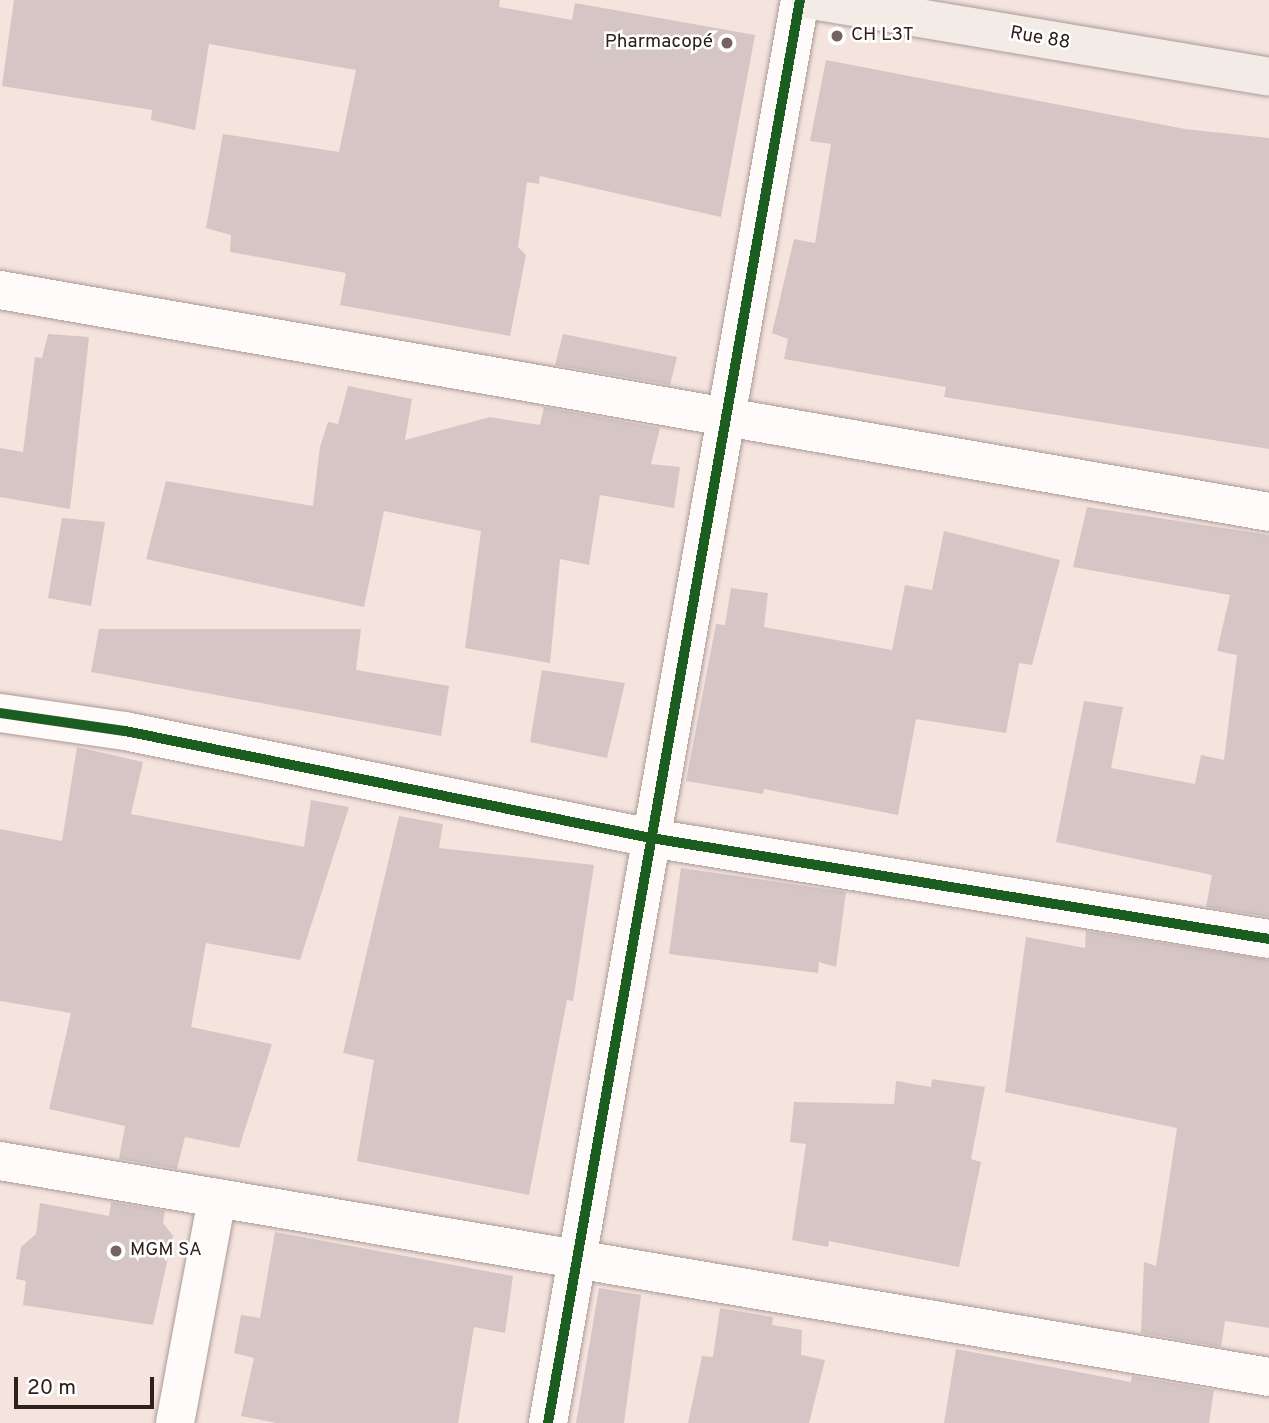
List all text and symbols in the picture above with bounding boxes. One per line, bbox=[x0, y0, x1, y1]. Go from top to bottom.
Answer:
street label: Rue 88 bbox=[1008, 22, 1072, 56]
place label: CH L3T bbox=[851, 25, 914, 47]
marker: CH L3T bbox=[829, 28, 845, 44]
place label: Pharmacopé bbox=[605, 32, 713, 54]
marker: Pharmacopé bbox=[719, 35, 735, 51]
place label: MGM SA bbox=[130, 1240, 202, 1262]
marker: MGM SA bbox=[108, 1243, 124, 1259]
scale bar bbox=[18, 1364, 158, 1408]
text: 20 m bbox=[27, 1375, 76, 1402]

